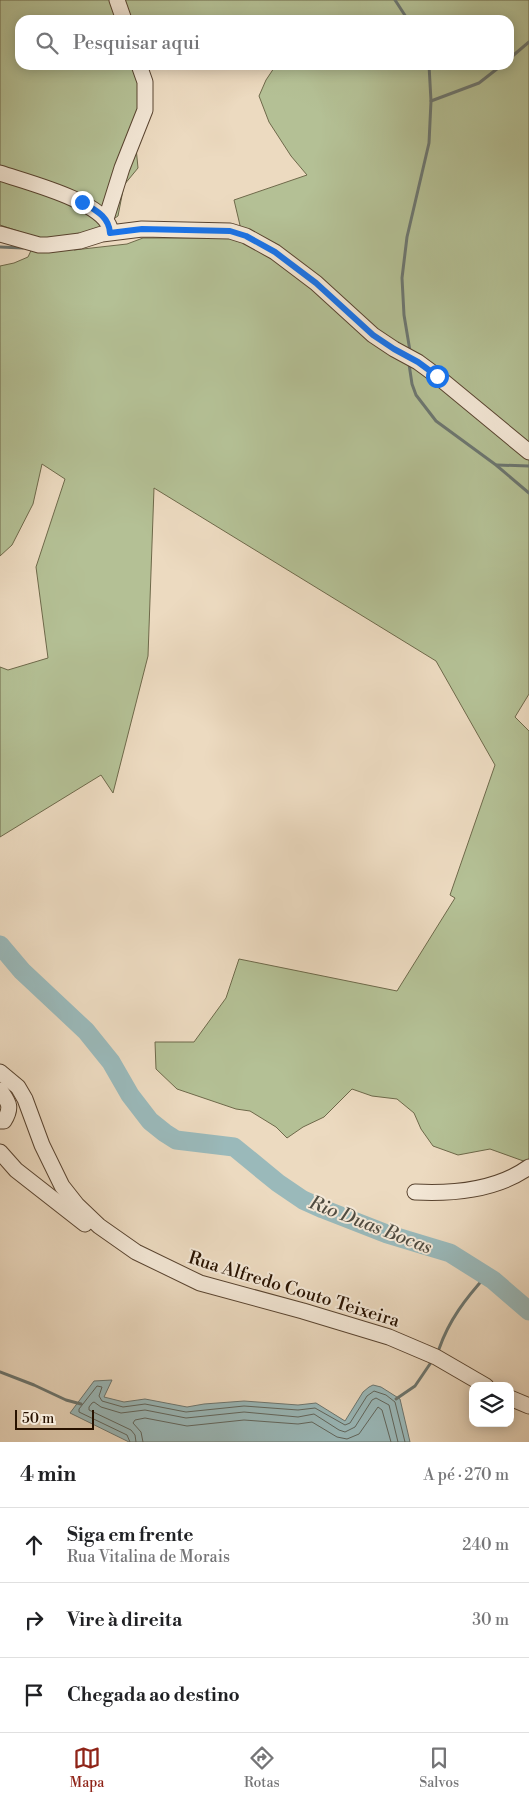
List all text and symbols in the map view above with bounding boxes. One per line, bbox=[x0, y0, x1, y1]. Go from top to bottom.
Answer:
search box bbox=[15, 15, 514, 70]
icon: search bbox=[33, 29, 61, 57]
text: Pesquisar aqui bbox=[73, 31, 200, 55]
route end bbox=[71, 191, 94, 214]
route start bbox=[426, 365, 449, 388]
water label: Rio Duas Bocas bbox=[305, 1190, 435, 1259]
street label: Rua Alfredo Couto Teixeira bbox=[185, 1246, 403, 1333]
map controls bbox=[469, 1382, 514, 1427]
button: layers bbox=[469, 1382, 514, 1427]
scale bar bbox=[15, 1407, 94, 1430]
text: 50 m bbox=[22, 1410, 54, 1428]
text: 4 min bbox=[20, 1462, 76, 1488]
text: A pé · 270 m bbox=[423, 1465, 509, 1485]
text: Siga em frente bbox=[67, 1523, 194, 1547]
icon: ahead bbox=[20, 1531, 48, 1559]
text: 240 m bbox=[462, 1535, 509, 1555]
text: Rua Vitalina de Morais bbox=[67, 1547, 230, 1567]
icon: right bbox=[20, 1606, 48, 1634]
text: Vire à direita bbox=[67, 1608, 182, 1632]
text: 30 m bbox=[472, 1610, 509, 1630]
icon: arrive bbox=[20, 1681, 48, 1709]
text: Chegada ao destino bbox=[67, 1683, 240, 1707]
tab: Mapa bbox=[70, 1744, 104, 1792]
tab: Rotas bbox=[244, 1744, 280, 1792]
tab: Salvos bbox=[419, 1744, 459, 1792]

